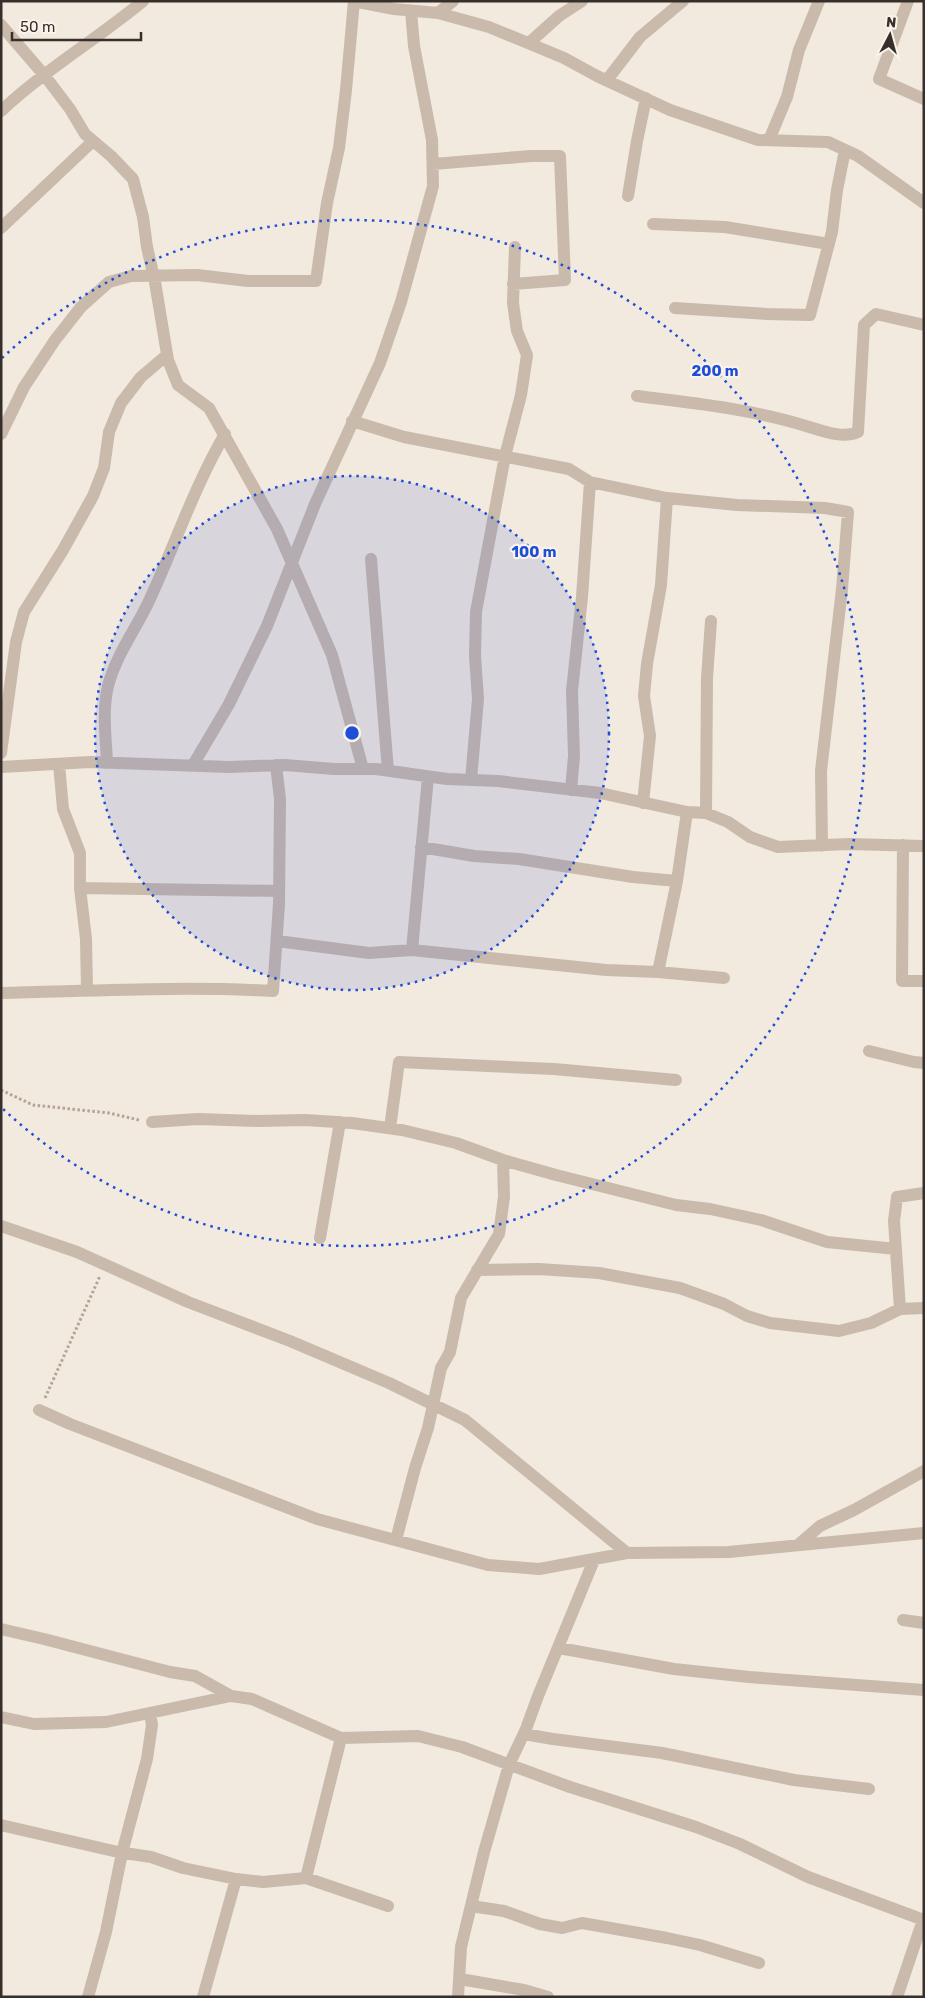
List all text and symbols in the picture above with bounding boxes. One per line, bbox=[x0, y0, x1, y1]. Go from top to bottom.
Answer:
scale bar bbox=[12, 10, 141, 42]
north arrow bbox=[865, 10, 915, 60]
text: N bbox=[885, 14, 897, 32]
text: 50 m bbox=[20, 18, 55, 36]
text: 200 m bbox=[691, 362, 739, 380]
text: 100 m bbox=[512, 543, 556, 561]
centre of rings bbox=[343, 724, 361, 742]

